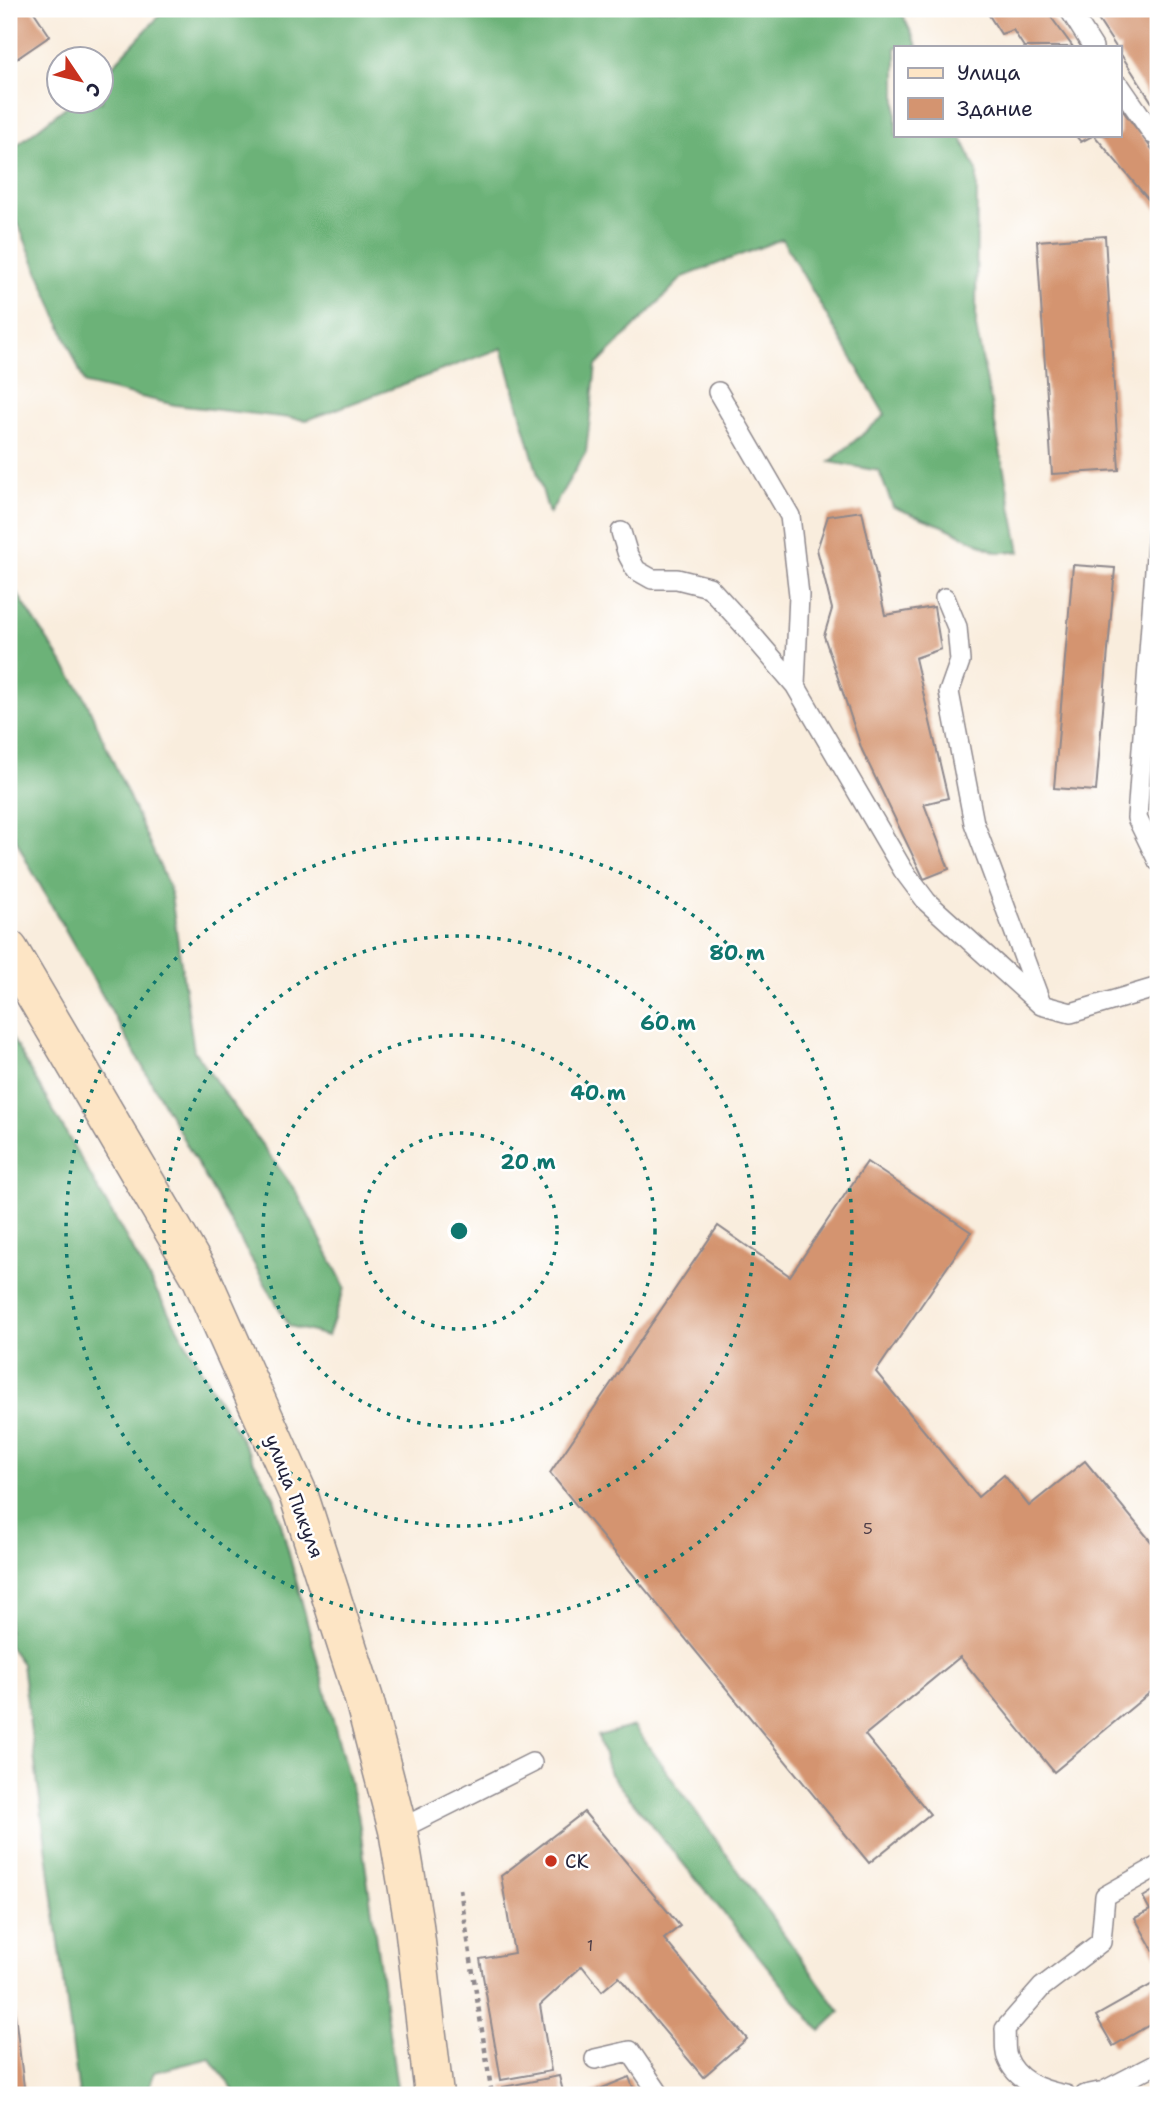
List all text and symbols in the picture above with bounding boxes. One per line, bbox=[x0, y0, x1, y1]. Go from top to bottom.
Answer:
north arrow bbox=[46, 46, 116, 116]
legend bbox=[894, 46, 1122, 136]
text: Улица bbox=[957, 59, 1020, 87]
text: С bbox=[80, 78, 107, 101]
text: Здание bbox=[957, 95, 1033, 123]
text: 80 m bbox=[709, 939, 765, 967]
text: 60 m bbox=[640, 1009, 696, 1037]
text: 40 m bbox=[570, 1079, 626, 1107]
text: 20 m bbox=[500, 1148, 556, 1176]
centre of rings bbox=[447, 1219, 471, 1243]
street label: улица Пикуля bbox=[259, 1431, 330, 1562]
house number: 5 bbox=[863, 1518, 873, 1539]
place label: СК bbox=[565, 1849, 589, 1874]
marker: СК bbox=[543, 1853, 559, 1869]
house number: 1 bbox=[587, 1935, 593, 1956]

